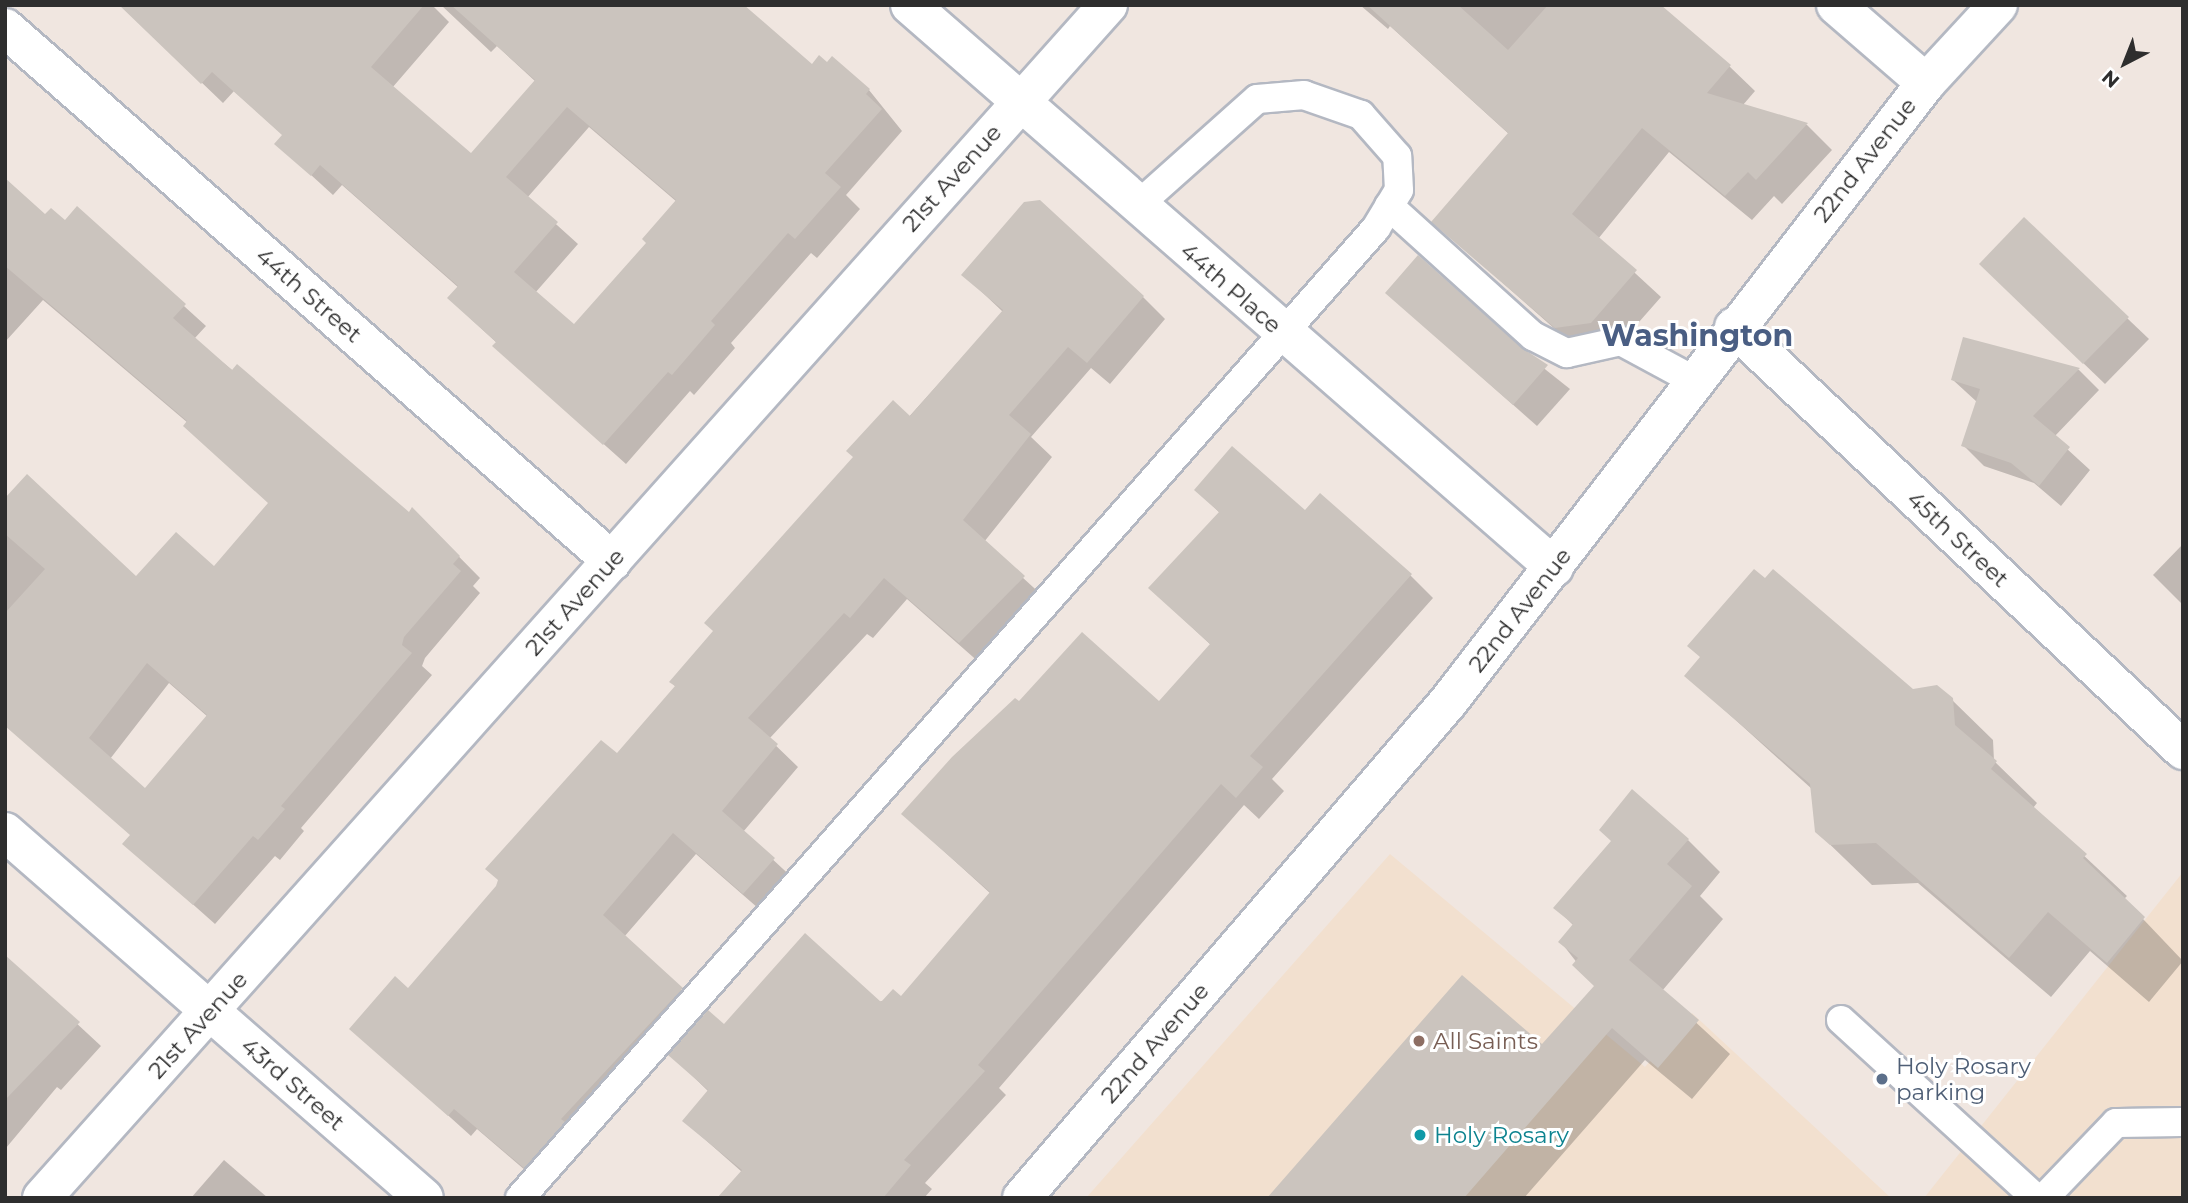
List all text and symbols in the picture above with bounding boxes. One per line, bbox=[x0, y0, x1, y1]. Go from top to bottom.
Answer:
north arrow bbox=[2090, 28, 2160, 98]
text: N bbox=[2097, 65, 2124, 93]
street label: 22nd Avenue bbox=[1808, 92, 1922, 228]
street label: 21st Avenue bbox=[897, 119, 1007, 237]
street label: 44th Place bbox=[1175, 237, 1287, 339]
street label: 44th Street bbox=[251, 242, 367, 348]
district label: Washington bbox=[1601, 318, 1793, 354]
street label: 45th Street bbox=[1902, 485, 2014, 593]
street label: 22nd Avenue bbox=[1463, 542, 1577, 678]
street label: 21st Avenue bbox=[520, 543, 630, 661]
street label: 21st Avenue bbox=[143, 966, 253, 1084]
street label: 22nd Avenue bbox=[1095, 977, 1215, 1109]
place label: All Saints bbox=[1433, 1027, 1538, 1055]
street label: 43rd Street bbox=[236, 1032, 350, 1136]
marker: All Saints bbox=[1411, 1033, 1427, 1049]
place label: Holy Rosary parking bbox=[1896, 1052, 2031, 1106]
marker: Holy Rosary parking bbox=[1874, 1071, 1890, 1087]
place label: Holy Rosary bbox=[1434, 1121, 1569, 1149]
marker: Holy Rosary bbox=[1412, 1127, 1428, 1143]

